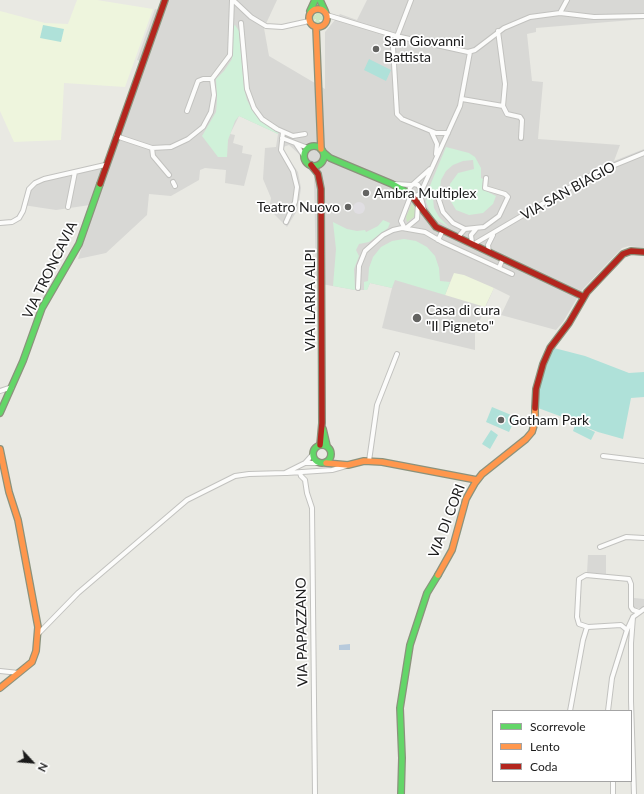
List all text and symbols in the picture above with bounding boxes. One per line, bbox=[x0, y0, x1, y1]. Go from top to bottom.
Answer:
place label: San Giovanni Battista bbox=[384, 33, 464, 66]
marker: San Giovanni Battista bbox=[371, 44, 381, 54]
street label: VIA SAN BIAGIO bbox=[518, 158, 618, 224]
place label: Ambra Multiplex bbox=[374, 185, 476, 201]
marker: Ambra Multiplex bbox=[361, 188, 371, 198]
place label: Teatro Nuovo bbox=[257, 199, 340, 215]
marker: Teatro Nuovo bbox=[343, 202, 353, 212]
street label: VIA TRONCAVIA bbox=[19, 219, 81, 321]
street label: VIA ILARIA ALPI bbox=[302, 249, 318, 351]
place label: Casa di cura "Il Pigneto" bbox=[426, 302, 500, 334]
marker: Casa di cura "Il Pigneto" bbox=[411, 312, 423, 324]
place label: Gotham Park bbox=[509, 412, 589, 428]
marker: Gotham Park bbox=[496, 415, 506, 425]
street label: VIA DI CORI bbox=[425, 482, 469, 560]
street label: VIA PAPAZZANO bbox=[293, 577, 311, 687]
legend bbox=[492, 710, 632, 782]
text: Scorrevole bbox=[530, 719, 586, 734]
text: Lento bbox=[530, 739, 560, 754]
north arrow bbox=[12, 742, 52, 782]
text: Coda bbox=[530, 759, 557, 774]
text: N bbox=[36, 761, 51, 774]

